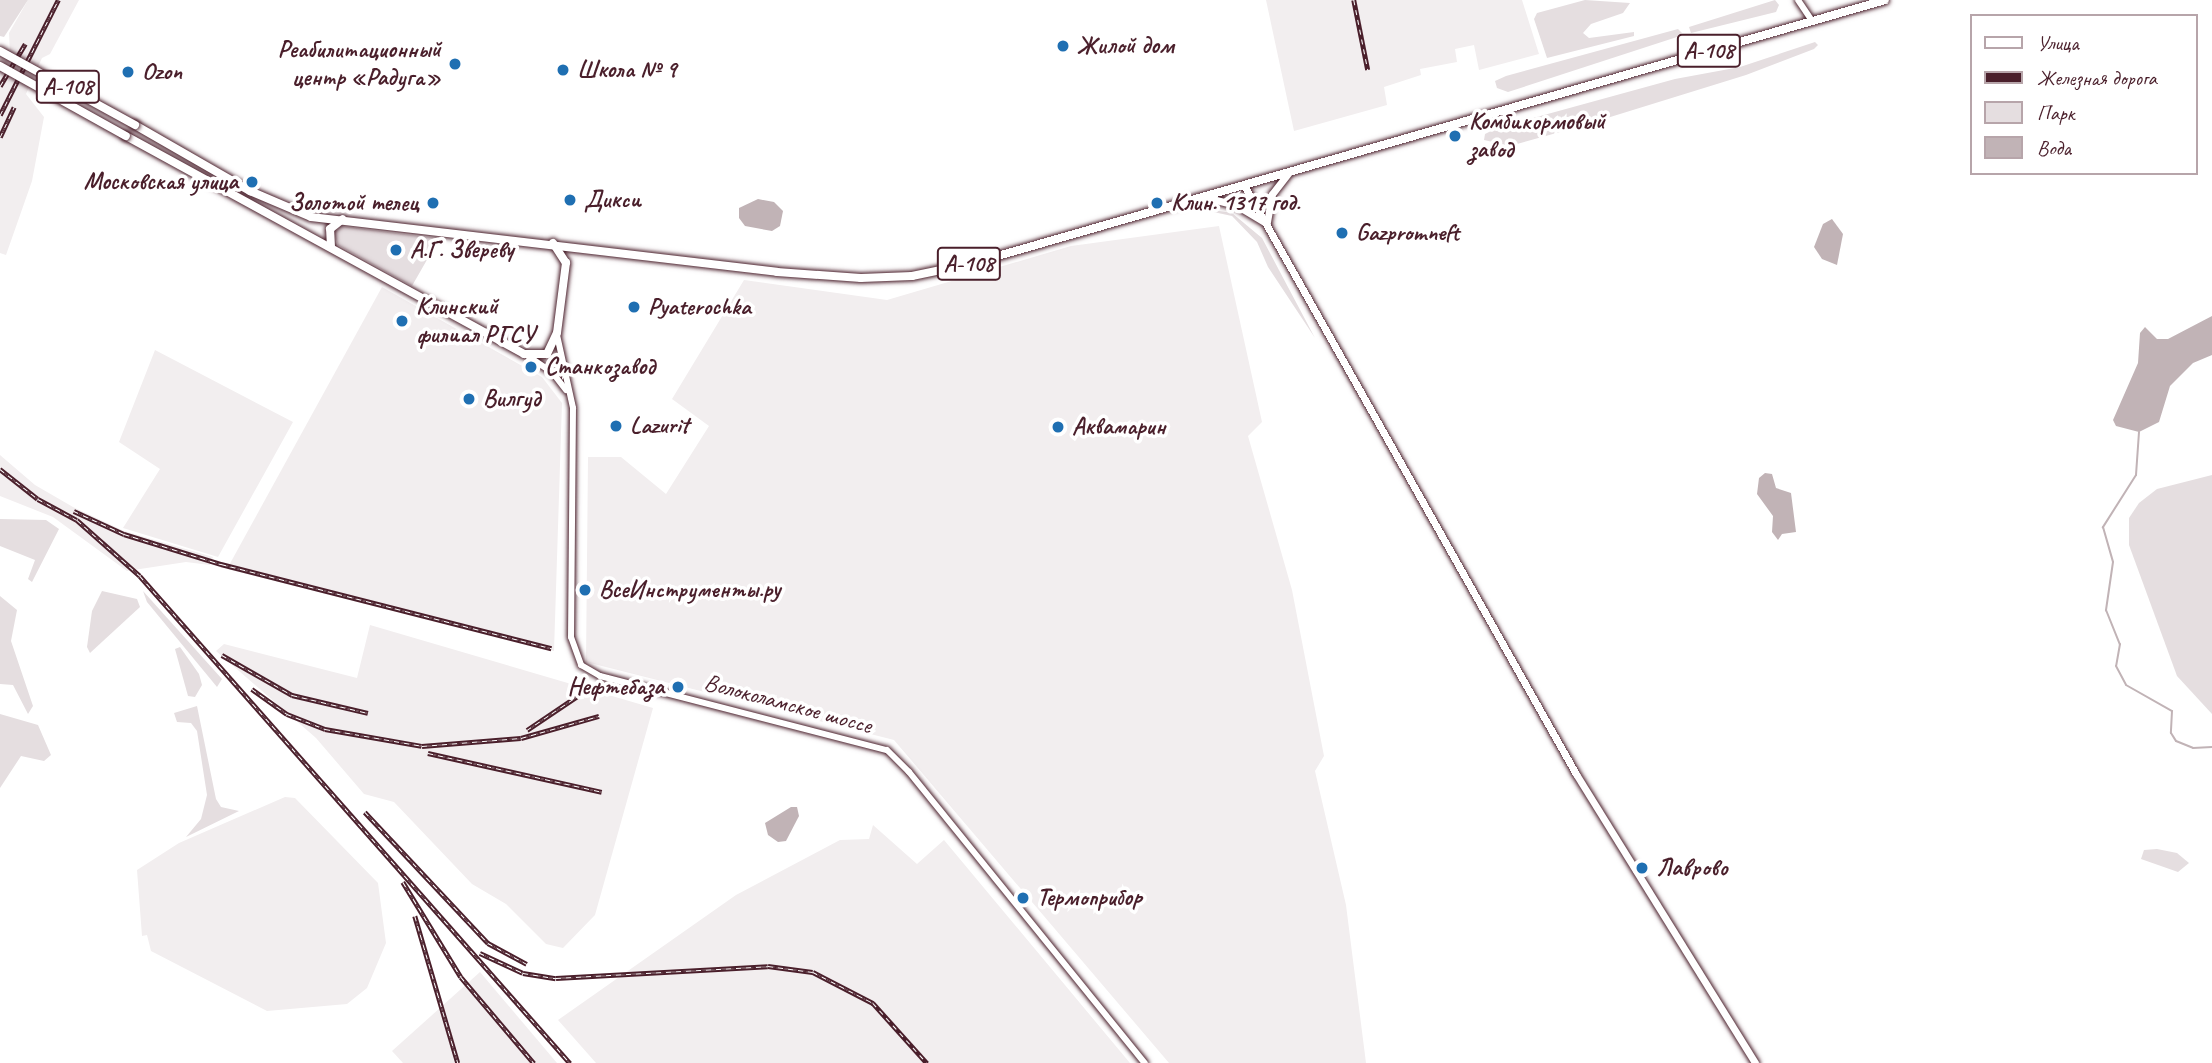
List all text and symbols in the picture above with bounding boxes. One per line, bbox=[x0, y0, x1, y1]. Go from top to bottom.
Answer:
legend bbox=[1970, 14, 2198, 175]
text: Улица bbox=[2037, 30, 2079, 56]
place label: Жилой дом bbox=[1077, 32, 1174, 60]
road number: А-108 bbox=[1676, 32, 1742, 70]
place label: Реабилитационный центр «Радуга» bbox=[278, 36, 441, 92]
marker: Жилой дом bbox=[1055, 38, 1071, 54]
marker: Реабилитационный центр «Радуга» bbox=[447, 56, 463, 72]
place label: Школа № 9 bbox=[577, 56, 676, 84]
place label: Ozon bbox=[142, 58, 182, 86]
marker: Школа № 9 bbox=[555, 62, 571, 78]
marker: Ozon bbox=[120, 64, 136, 80]
text: Железная дорога bbox=[2037, 65, 2157, 91]
road number: А-108 bbox=[35, 68, 101, 106]
text: Парк bbox=[2037, 100, 2074, 126]
place label: Комбикормовый завод bbox=[1469, 108, 1605, 164]
marker: Комбикормовый завод bbox=[1447, 128, 1463, 144]
text: Вода bbox=[2037, 135, 2071, 161]
place label: Московская улица bbox=[83, 168, 238, 196]
marker: Московская улица bbox=[244, 174, 260, 190]
place label: Дикси bbox=[584, 186, 641, 214]
place label: Золотой телец bbox=[289, 189, 419, 217]
place label: Клин. 1317 год. bbox=[1171, 189, 1300, 217]
marker: Дикси bbox=[562, 192, 578, 208]
marker: Золотой телец bbox=[425, 195, 441, 211]
marker: Клин. 1317 год. bbox=[1149, 195, 1165, 211]
place label: Gazpromneft bbox=[1356, 219, 1459, 247]
marker: Gazpromneft bbox=[1334, 225, 1350, 241]
place label: А.Г. Звереву bbox=[410, 236, 513, 264]
marker: А.Г. Звереву bbox=[388, 242, 404, 258]
road number: А-108 bbox=[936, 244, 1002, 284]
place label: Клинский филиал РГСУ bbox=[416, 293, 535, 349]
place label: Pyaterochka bbox=[648, 293, 751, 321]
marker: Pyaterochka bbox=[626, 299, 642, 315]
marker: Клинский филиал РГСУ bbox=[394, 313, 410, 329]
place label: Станкозавод bbox=[545, 353, 655, 381]
marker: Станкозавод bbox=[523, 359, 539, 375]
place label: Вилгуд bbox=[483, 385, 540, 413]
marker: Вилгуд bbox=[461, 391, 477, 407]
place label: Lazurit bbox=[630, 412, 689, 440]
place label: Аквамарин bbox=[1072, 413, 1165, 441]
marker: Lazurit bbox=[608, 418, 624, 434]
marker: Аквамарин bbox=[1050, 419, 1066, 435]
place label: ВсеИнструменты.ру bbox=[599, 576, 780, 604]
marker: ВсеИнструменты.ру bbox=[577, 582, 593, 598]
street label: Волоколамское шоссе bbox=[701, 668, 875, 740]
place label: Нефтебаза bbox=[567, 673, 664, 701]
marker: Нефтебаза bbox=[670, 679, 686, 695]
place label: Лаврово bbox=[1656, 854, 1728, 882]
marker: Лаврово bbox=[1634, 860, 1650, 876]
place label: Термоприбор bbox=[1037, 884, 1142, 912]
marker: Термоприбор bbox=[1015, 890, 1031, 906]

